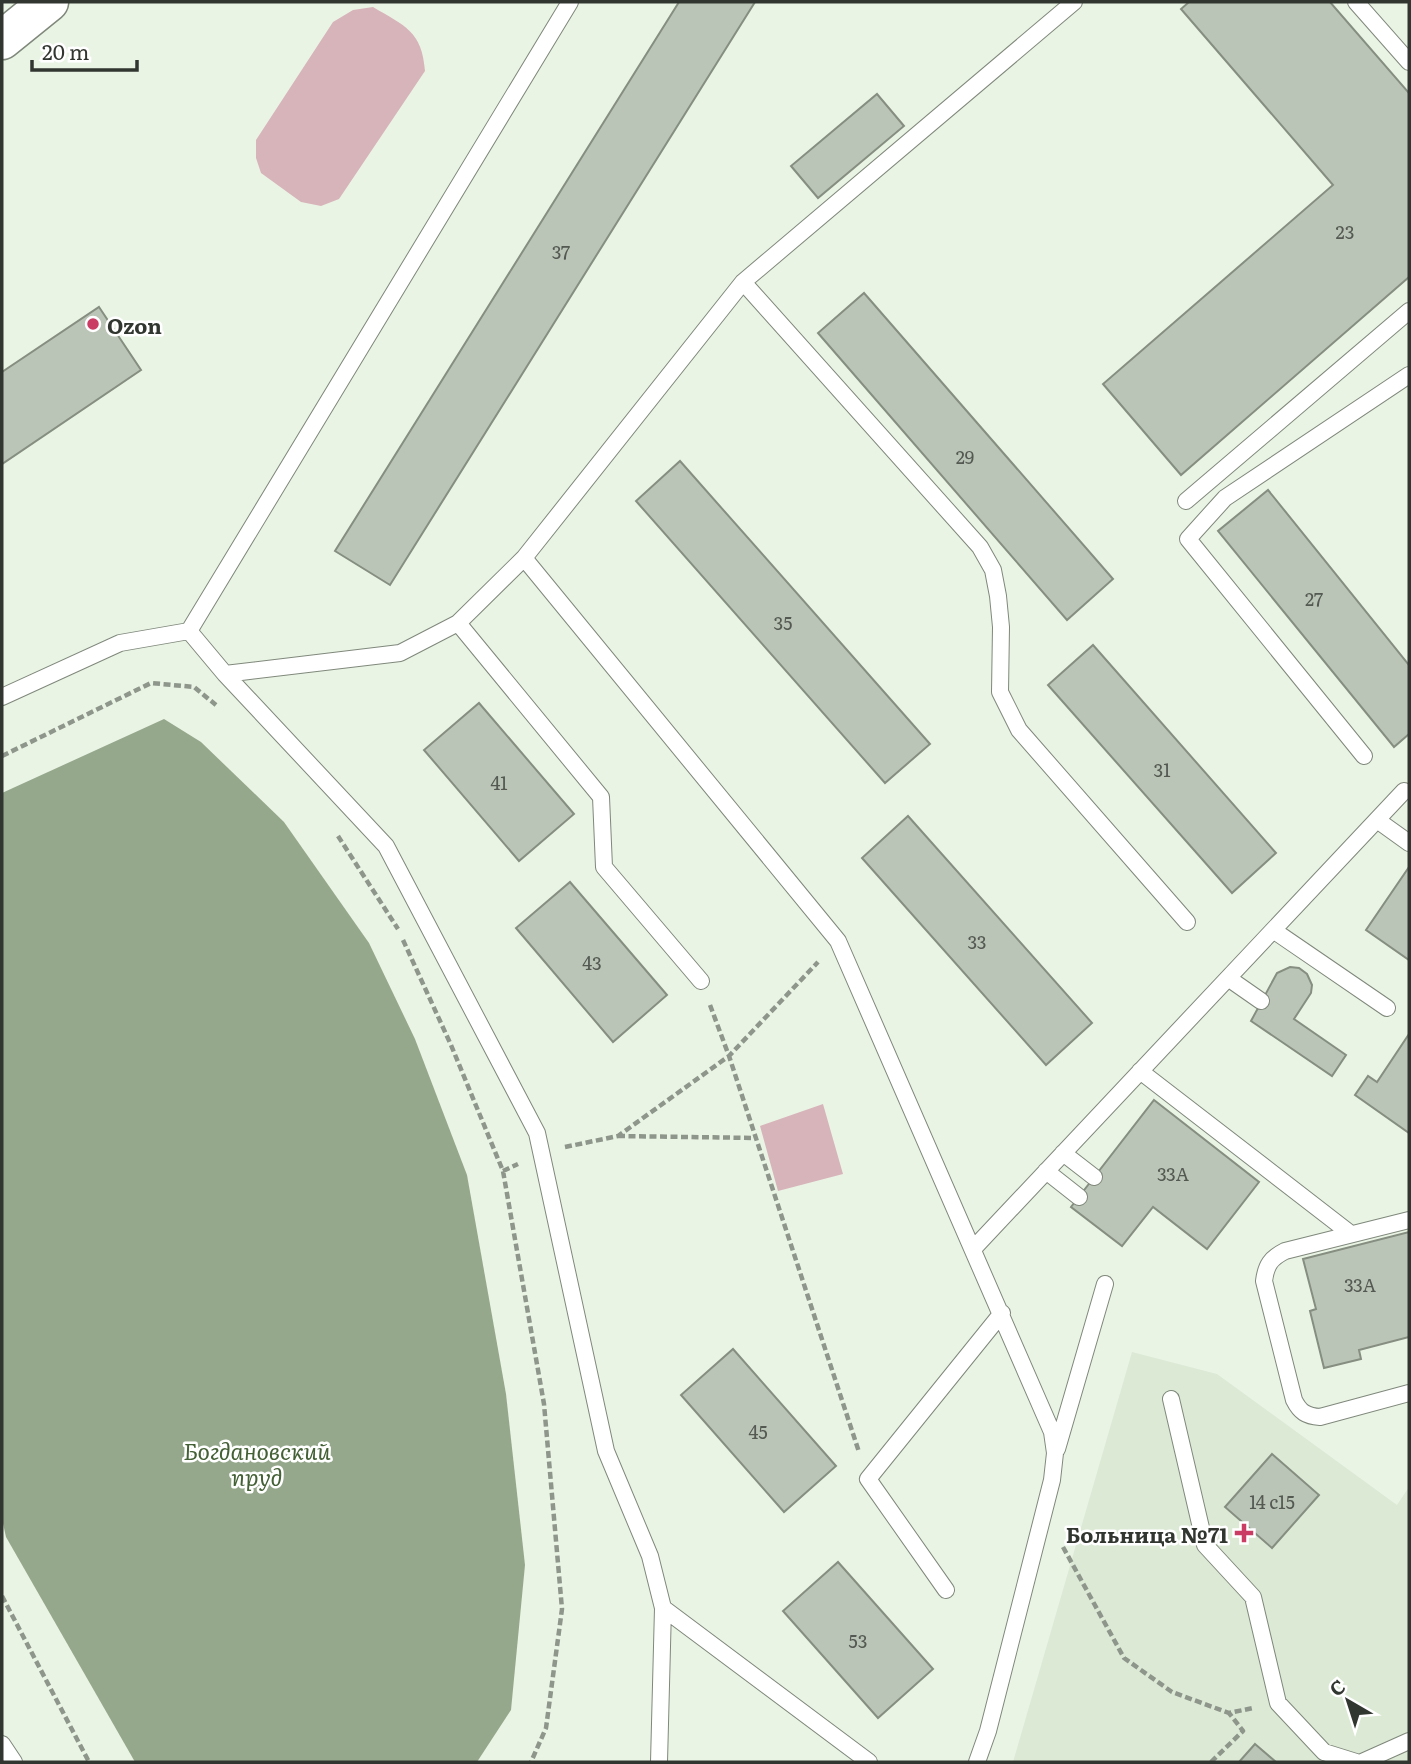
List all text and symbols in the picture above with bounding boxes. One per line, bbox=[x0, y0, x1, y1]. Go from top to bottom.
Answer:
scale bar bbox=[32, 28, 136, 72]
text: 20 m bbox=[42, 35, 89, 66]
house number: 23 bbox=[1336, 218, 1354, 245]
house number: 37 bbox=[552, 238, 570, 265]
place label: Ozon bbox=[107, 309, 162, 340]
marker: Ozon bbox=[85, 316, 101, 332]
house number: 29 bbox=[956, 443, 974, 470]
house number: 27 bbox=[1305, 585, 1323, 612]
house number: 35 bbox=[774, 609, 792, 636]
house number: 31 bbox=[1153, 756, 1171, 783]
house number: 41 bbox=[490, 769, 508, 796]
house number: 33 bbox=[968, 928, 986, 955]
house number: 43 bbox=[582, 949, 602, 976]
house number: 33А bbox=[1157, 1160, 1189, 1187]
house number: 33А bbox=[1344, 1271, 1376, 1298]
house number: 45 bbox=[748, 1418, 768, 1445]
water label: Богдановский пруд bbox=[183, 1433, 331, 1493]
house number: 14 с15 bbox=[1249, 1488, 1295, 1515]
place label: Больница №71 bbox=[1066, 1518, 1228, 1549]
marker: Больница №71 bbox=[1234, 1523, 1254, 1543]
house number: 53 bbox=[849, 1627, 867, 1654]
north arrow bbox=[1313, 1666, 1383, 1736]
text: С bbox=[1323, 1672, 1351, 1702]

